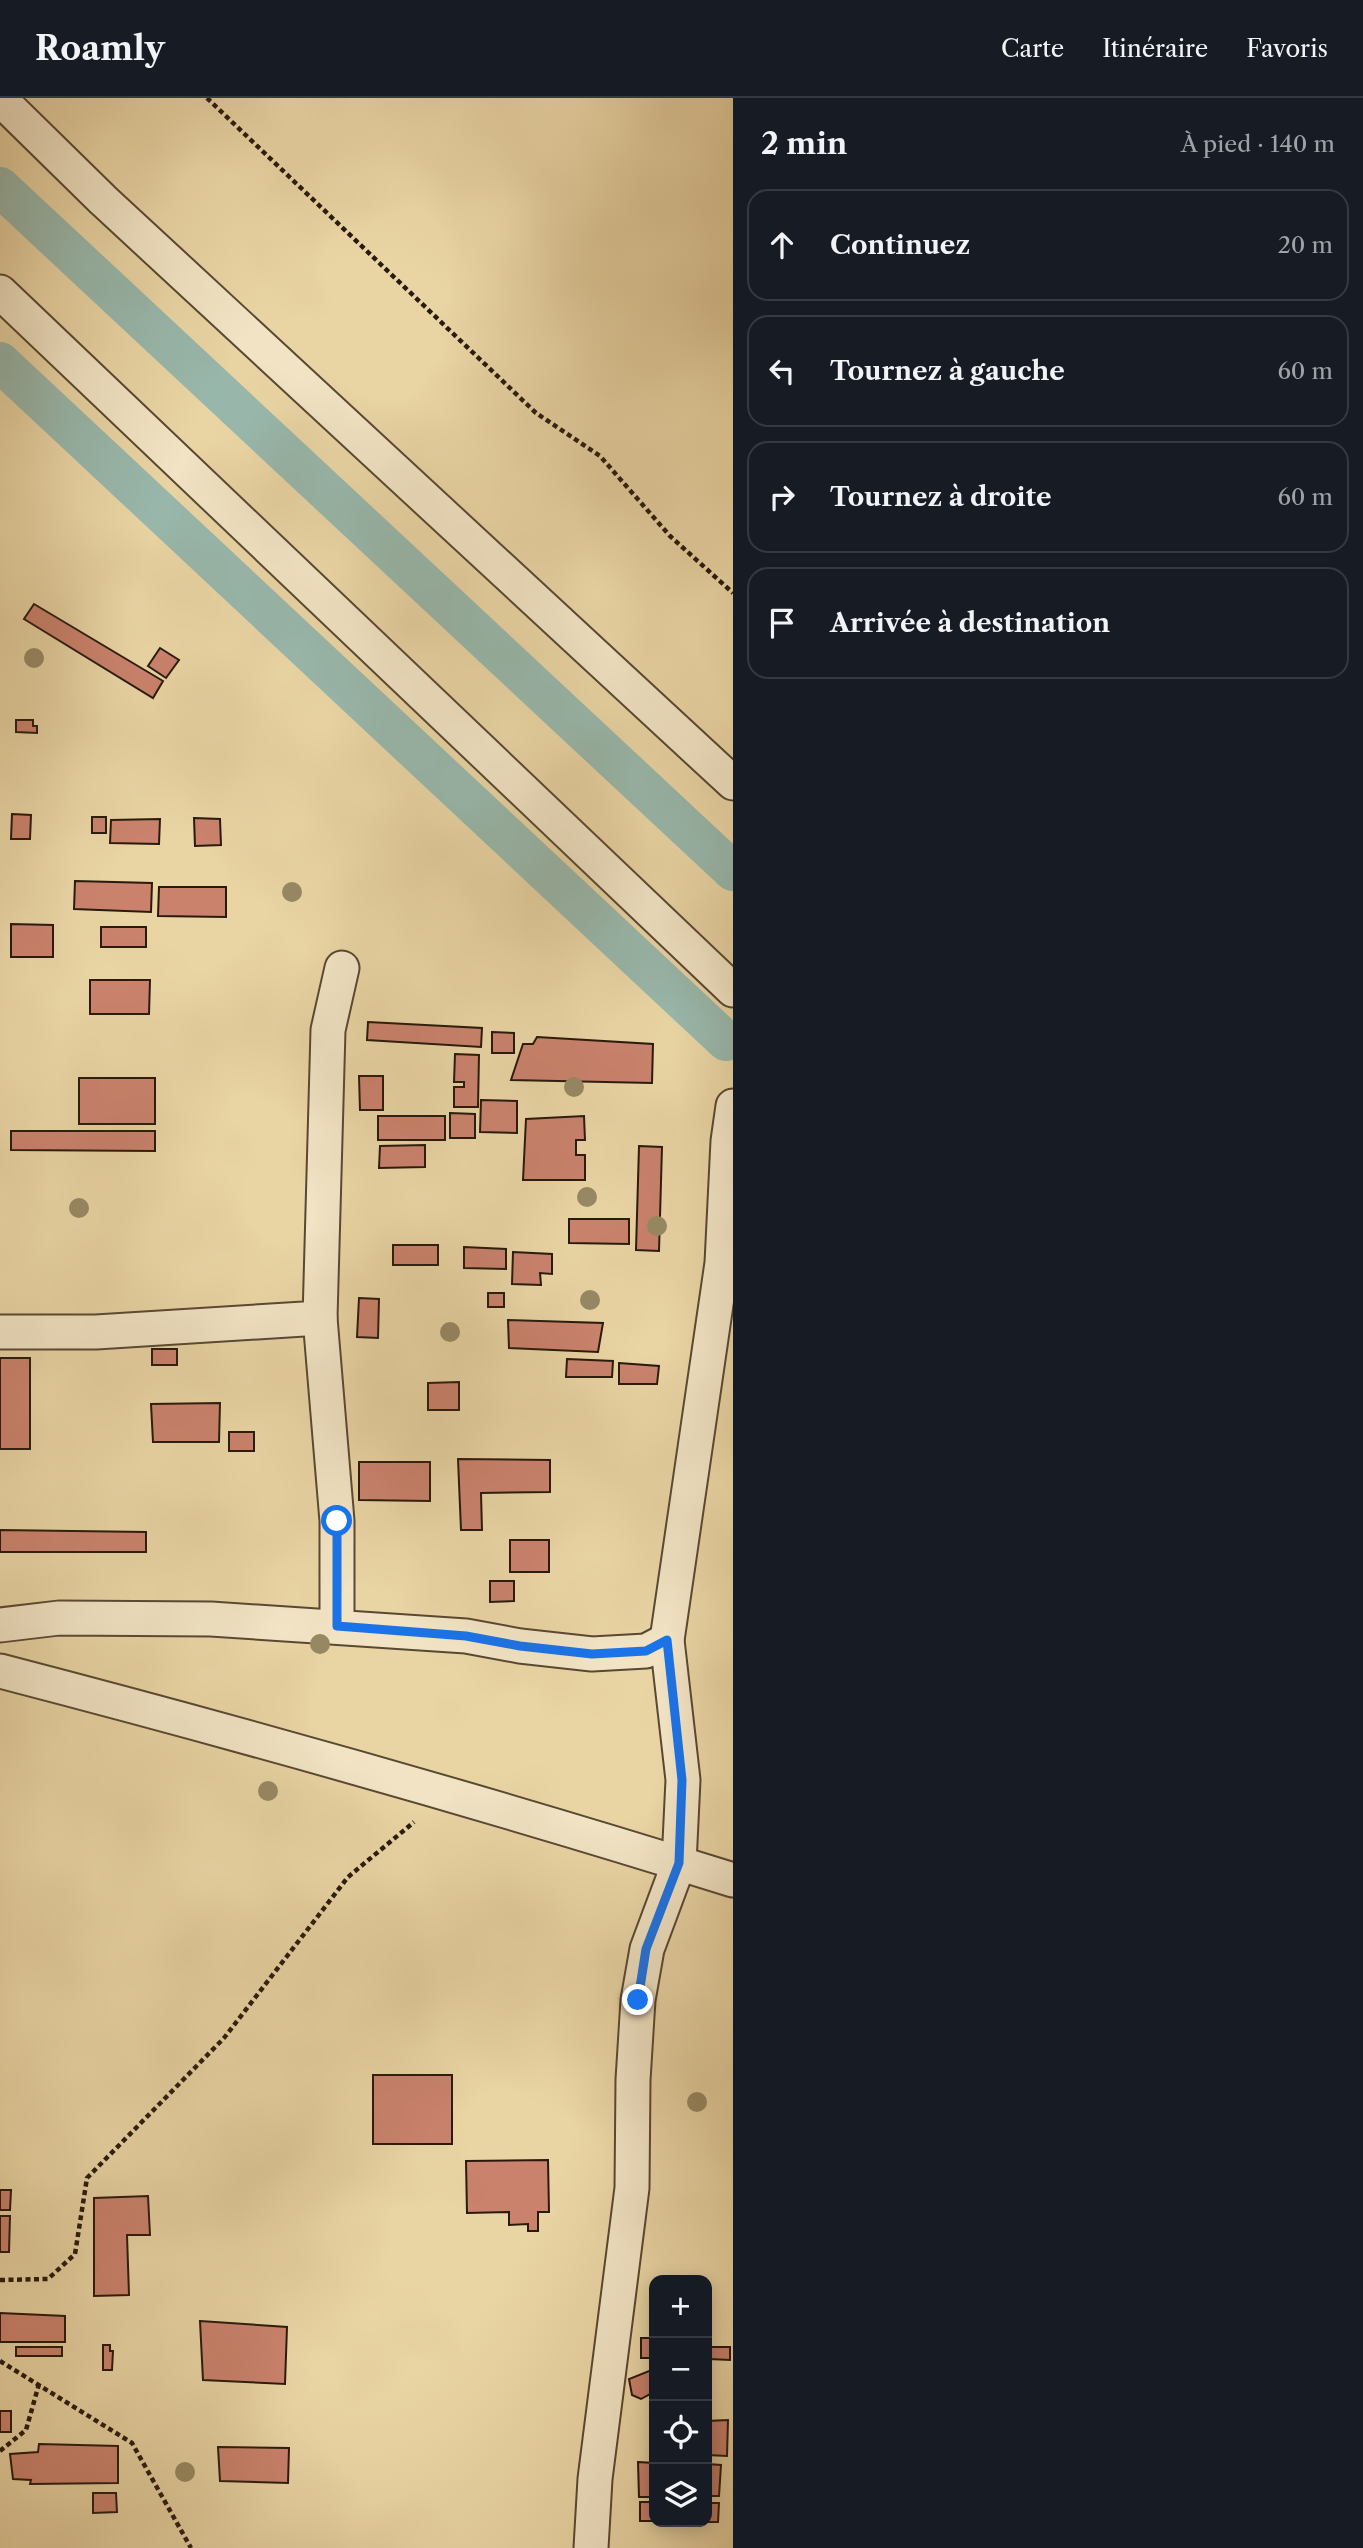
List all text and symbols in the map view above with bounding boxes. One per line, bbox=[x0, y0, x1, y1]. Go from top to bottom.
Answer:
text: Roamly bbox=[35, 28, 165, 69]
text: Carte bbox=[1001, 34, 1064, 63]
text: Itinéraire bbox=[1102, 34, 1208, 63]
text: Favoris bbox=[1246, 34, 1328, 63]
text: 2 min bbox=[761, 125, 847, 162]
text: À pied · 140 m bbox=[1181, 130, 1335, 158]
icon: ahead bbox=[763, 226, 801, 264]
text: Continuez bbox=[830, 229, 970, 261]
text: 20 m bbox=[1278, 231, 1333, 259]
icon: left bbox=[763, 352, 801, 390]
text: Tournez à gauche bbox=[830, 355, 1065, 387]
text: 60 m bbox=[1277, 357, 1333, 385]
icon: right bbox=[763, 478, 801, 516]
text: Tournez à droite bbox=[830, 481, 1052, 513]
text: 60 m bbox=[1277, 483, 1333, 511]
icon: arrive bbox=[763, 604, 801, 642]
text: Arrivée à destination bbox=[830, 607, 1110, 639]
route start bbox=[321, 1505, 352, 1536]
route end bbox=[622, 1984, 653, 2015]
map controls bbox=[649, 2275, 712, 2527]
button: + bbox=[649, 2275, 712, 2338]
button: − bbox=[649, 2338, 712, 2401]
button: locate bbox=[649, 2401, 712, 2464]
button: layers bbox=[649, 2464, 712, 2527]

